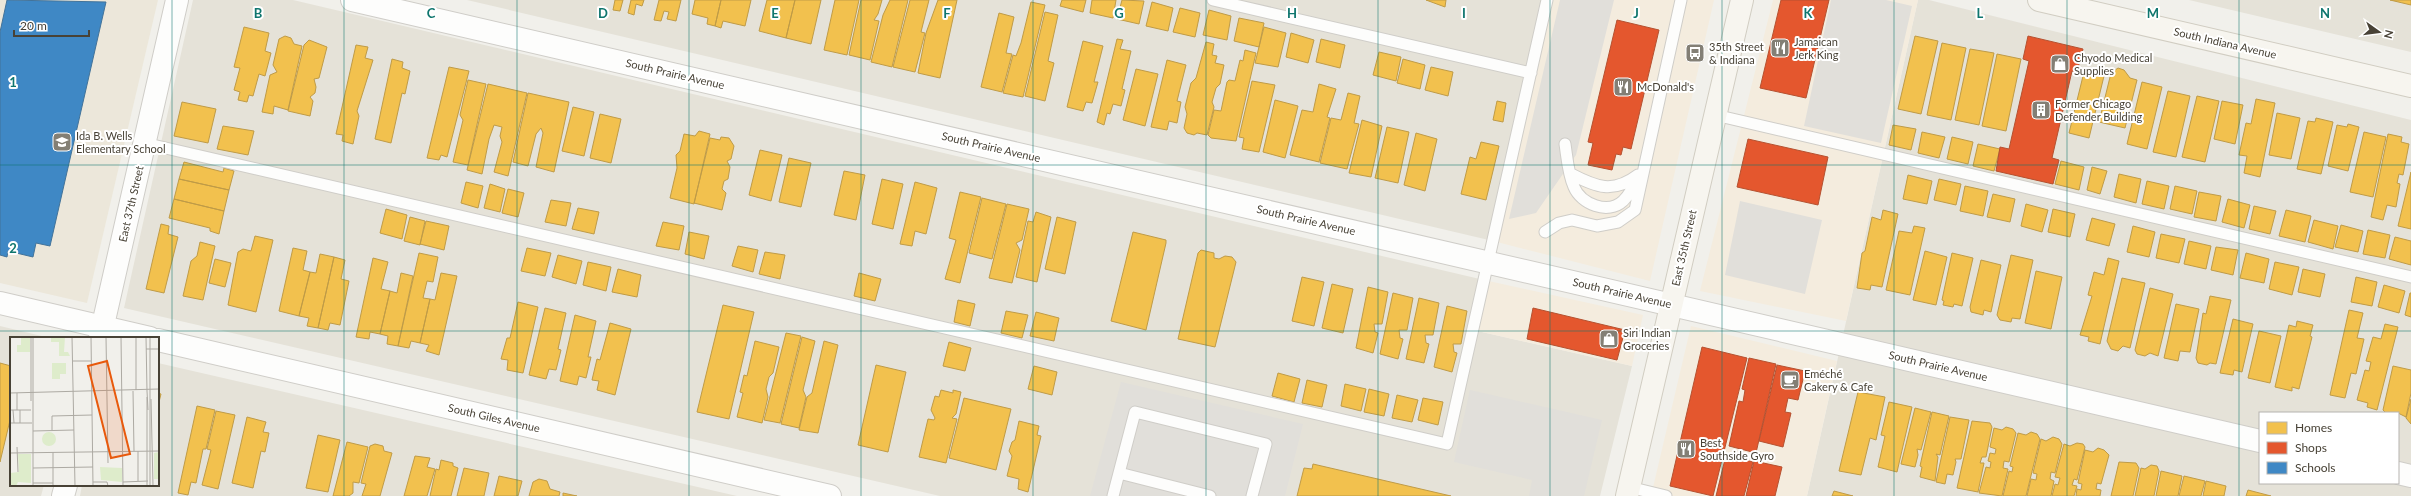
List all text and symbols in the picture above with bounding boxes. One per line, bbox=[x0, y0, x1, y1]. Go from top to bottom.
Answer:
text: B bbox=[254, 5, 263, 21]
text: C bbox=[427, 5, 436, 21]
text: D bbox=[598, 5, 608, 21]
text: E bbox=[771, 5, 779, 21]
text: F bbox=[943, 5, 951, 21]
text: G bbox=[1114, 5, 1124, 21]
text: H bbox=[1287, 5, 1297, 21]
text: I bbox=[1462, 5, 1466, 21]
text: J bbox=[1633, 5, 1639, 21]
text: K bbox=[1804, 5, 1814, 21]
text: L bbox=[1977, 5, 1984, 21]
text: M bbox=[2147, 5, 2159, 21]
text: N bbox=[2320, 5, 2330, 21]
scale bar bbox=[14, 12, 89, 38]
north arrow bbox=[2359, 12, 2399, 52]
text: 20 m bbox=[20, 18, 47, 33]
street label: South Indiana Avenue bbox=[2172, 24, 2278, 61]
text: N bbox=[2382, 29, 2397, 40]
place label: Jamaican Jerk King bbox=[1794, 35, 1839, 61]
restaurant icon: Jamaican Jerk King bbox=[1769, 37, 1791, 59]
place label: 35th Street & Indiana bbox=[1709, 40, 1764, 66]
bus stop icon: 35th Street & Indiana bbox=[1684, 42, 1706, 64]
place label: Chyodo Medical Supplies bbox=[2074, 51, 2152, 77]
shop icon: Chyodo Medical Supplies bbox=[2049, 53, 2071, 75]
street label: South Prairie Avenue bbox=[624, 56, 726, 91]
text: 1 bbox=[9, 74, 17, 90]
restaurant icon: McDonald's bbox=[1612, 76, 1634, 98]
place label: McDonald's bbox=[1637, 80, 1694, 93]
place label: Former Chicago Defender Building bbox=[2055, 97, 2143, 123]
building icon: Former Chicago Defender Building bbox=[2030, 99, 2052, 121]
place label: Ida B. Wells Elementary School bbox=[76, 129, 166, 155]
street label: South Prairie Avenue bbox=[940, 129, 1042, 164]
school or university icon: Ida B. Wells Elementary School bbox=[51, 131, 73, 153]
street label: East 37th Street bbox=[115, 164, 146, 243]
street label: South Prairie Avenue bbox=[1255, 202, 1357, 237]
street label: East 35th Street bbox=[1668, 208, 1699, 287]
text: 2 bbox=[9, 240, 17, 256]
street label: South Prairie Avenue bbox=[1571, 275, 1673, 310]
place label: Siri Indian Groceries bbox=[1623, 326, 1671, 352]
shop icon: Siri Indian Groceries bbox=[1598, 328, 1620, 350]
inset map bbox=[10, 337, 159, 486]
street label: South Prairie Avenue bbox=[1887, 348, 1989, 383]
place label: Eméché Cakery & Cafe bbox=[1804, 367, 1873, 393]
cafe icon: Eméché Cakery & Cafe bbox=[1779, 369, 1801, 391]
street label: South Giles Avenue bbox=[447, 401, 541, 434]
legend bbox=[2259, 412, 2399, 484]
text: Homes bbox=[2295, 420, 2332, 435]
place label: Best Southside Gyro bbox=[1700, 436, 1774, 462]
restaurant icon: Best Southside Gyro bbox=[1675, 438, 1697, 460]
text: Shops bbox=[2295, 440, 2327, 455]
text: Schools bbox=[2295, 460, 2336, 475]

